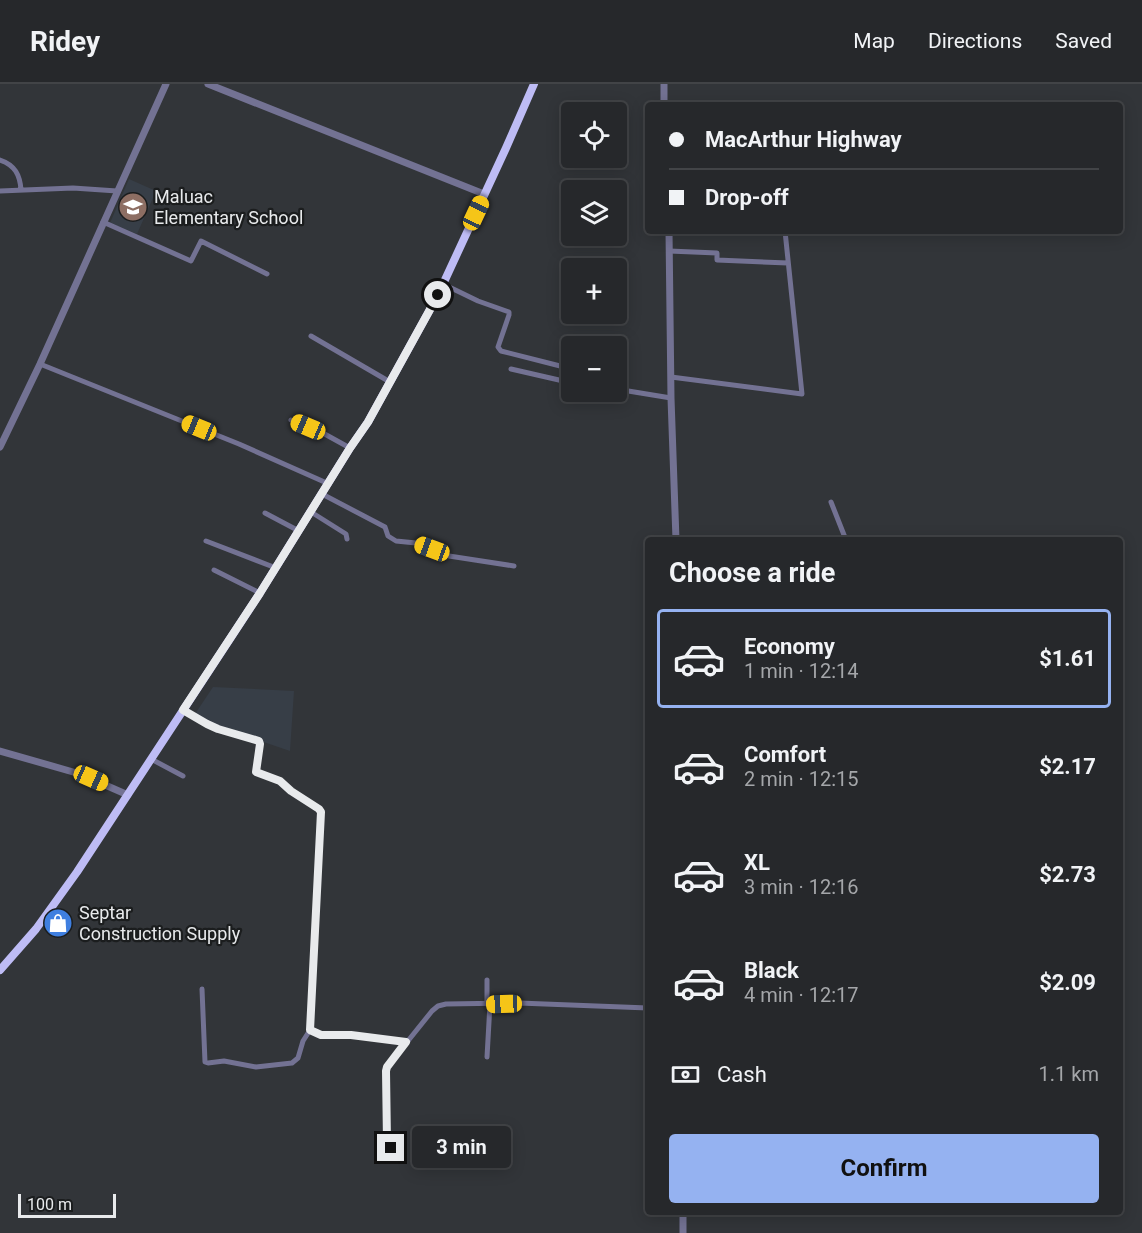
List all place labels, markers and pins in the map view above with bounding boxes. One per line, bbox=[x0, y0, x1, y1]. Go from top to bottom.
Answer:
place label: Maluac Elementary School bbox=[154, 186, 303, 228]
school or university icon: Maluac Elementary School bbox=[117, 191, 149, 223]
place label: Septar Construction Supply bbox=[79, 902, 241, 944]
shop icon: Septar Construction Supply bbox=[42, 907, 74, 939]

